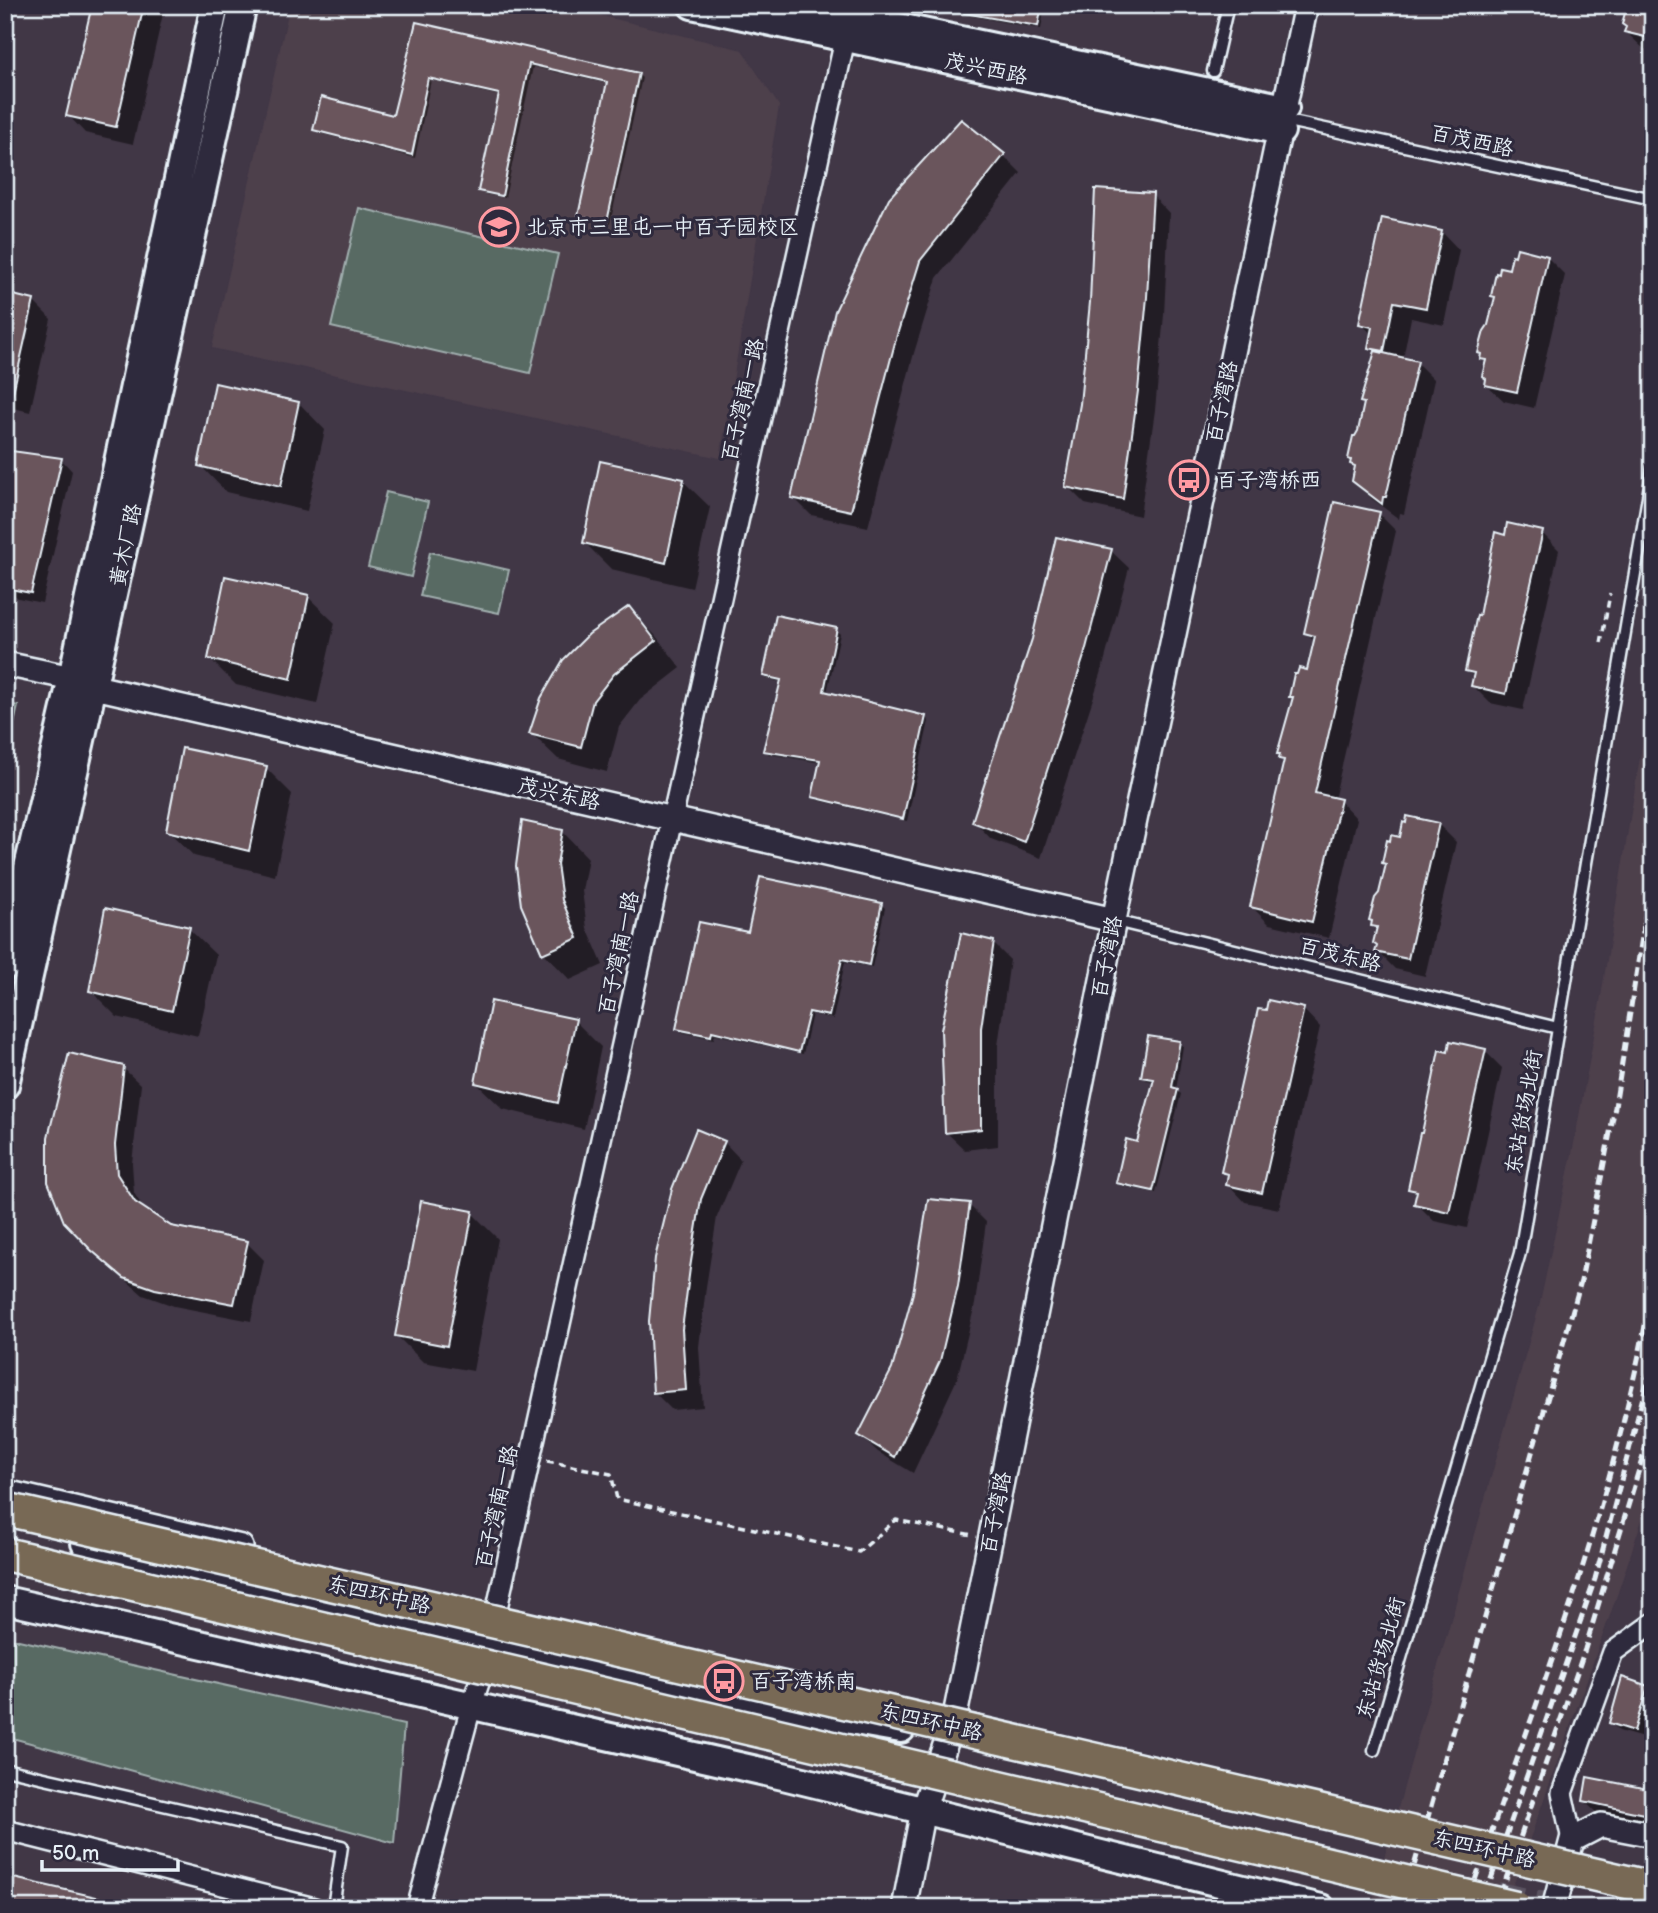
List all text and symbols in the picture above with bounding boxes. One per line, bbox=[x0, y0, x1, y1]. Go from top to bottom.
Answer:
street label: 茂兴西路 bbox=[942, 48, 1030, 90]
street label: 百茂西路 bbox=[1428, 120, 1516, 162]
school or university icon: 北京市三里屯一中百子园校区 bbox=[478, 206, 520, 248]
place label: 北京市三里屯一中百子园校区 bbox=[526, 215, 799, 240]
street label: 百子湾南一路 bbox=[717, 336, 769, 464]
street label: 百子湾路 bbox=[1201, 358, 1243, 446]
bus stop icon: 百子湾桥西 bbox=[1168, 459, 1210, 501]
place label: 百子湾桥西 bbox=[1216, 468, 1321, 493]
street label: 黄木厂路 bbox=[105, 501, 147, 589]
street label: 茂兴东路 bbox=[515, 772, 603, 816]
street label: 百子湾南一路 bbox=[594, 889, 644, 1017]
street label: 百子湾路 bbox=[1087, 913, 1127, 1001]
street label: 百茂东路 bbox=[1296, 933, 1384, 977]
street label: 东站货场北街 bbox=[1501, 1048, 1547, 1176]
street label: 百子湾南一路 bbox=[471, 1443, 523, 1571]
street label: 百子湾路 bbox=[976, 1469, 1016, 1557]
street label: 东四环中路 bbox=[325, 1571, 433, 1619]
street label: 东站货场北街 bbox=[1352, 1594, 1410, 1722]
bus stop icon: 百子湾桥南 bbox=[703, 1660, 745, 1702]
place label: 百子湾桥南 bbox=[751, 1669, 856, 1694]
street label: 东四环中路 bbox=[877, 1698, 985, 1746]
street label: 东四环中路 bbox=[1430, 1825, 1538, 1873]
scale bar bbox=[42, 1829, 178, 1873]
text: 50 m bbox=[52, 1841, 99, 1866]

